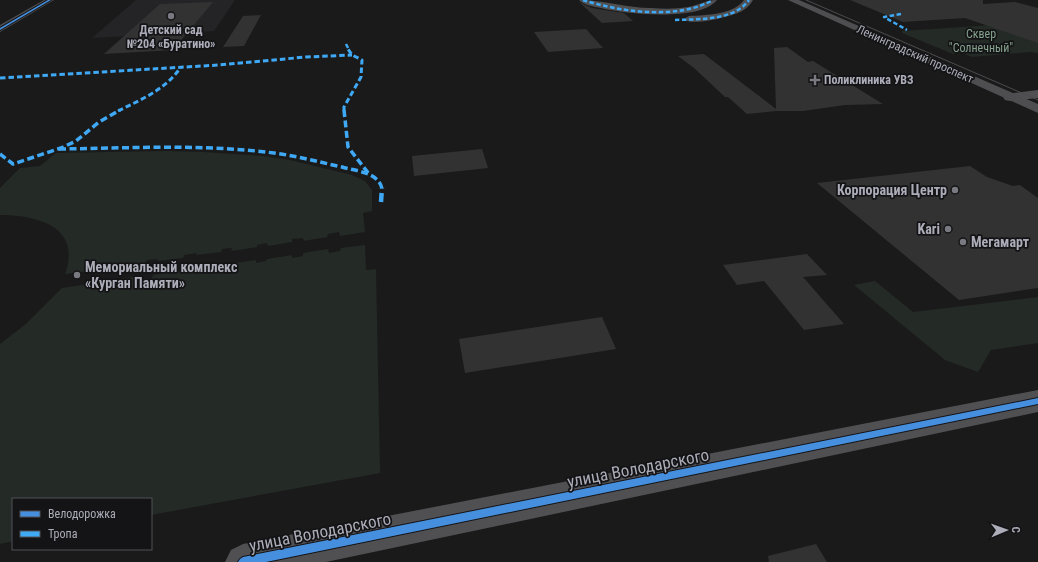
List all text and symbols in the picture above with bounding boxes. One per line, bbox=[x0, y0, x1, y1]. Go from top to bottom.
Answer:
marker: Детский сад №204 «Буратино» bbox=[166, 11, 176, 21]
street label: Ленинградский проспект bbox=[854, 22, 976, 86]
place label: Детский сад №204 «Буратино» bbox=[127, 23, 216, 51]
park label: Сквер "Солнечный" bbox=[949, 27, 1013, 55]
place label: Поликлиника УВЗ bbox=[824, 73, 914, 87]
marker: Поликлиника УВЗ bbox=[809, 74, 821, 86]
place label: Корпорация Центр bbox=[837, 182, 947, 198]
marker: Корпорация Центр bbox=[950, 185, 960, 195]
place label: Kari bbox=[917, 221, 940, 237]
marker: Kari bbox=[943, 224, 953, 234]
place label: Мегамарт bbox=[971, 234, 1030, 250]
marker: Мегамарт bbox=[958, 237, 968, 247]
place label: Мемориальный комплекс «Курган Памяти» bbox=[85, 259, 238, 291]
marker: Мемориальный комплекс «Курган Памяти» bbox=[72, 270, 82, 280]
street label: улица Володарского bbox=[565, 444, 711, 492]
legend bbox=[12, 498, 152, 550]
text: Велодорожка bbox=[48, 507, 116, 521]
street label: улица Володарского bbox=[247, 508, 393, 556]
north arrow bbox=[986, 510, 1026, 550]
text: С bbox=[1009, 526, 1022, 533]
text: Тропа bbox=[48, 527, 78, 541]

